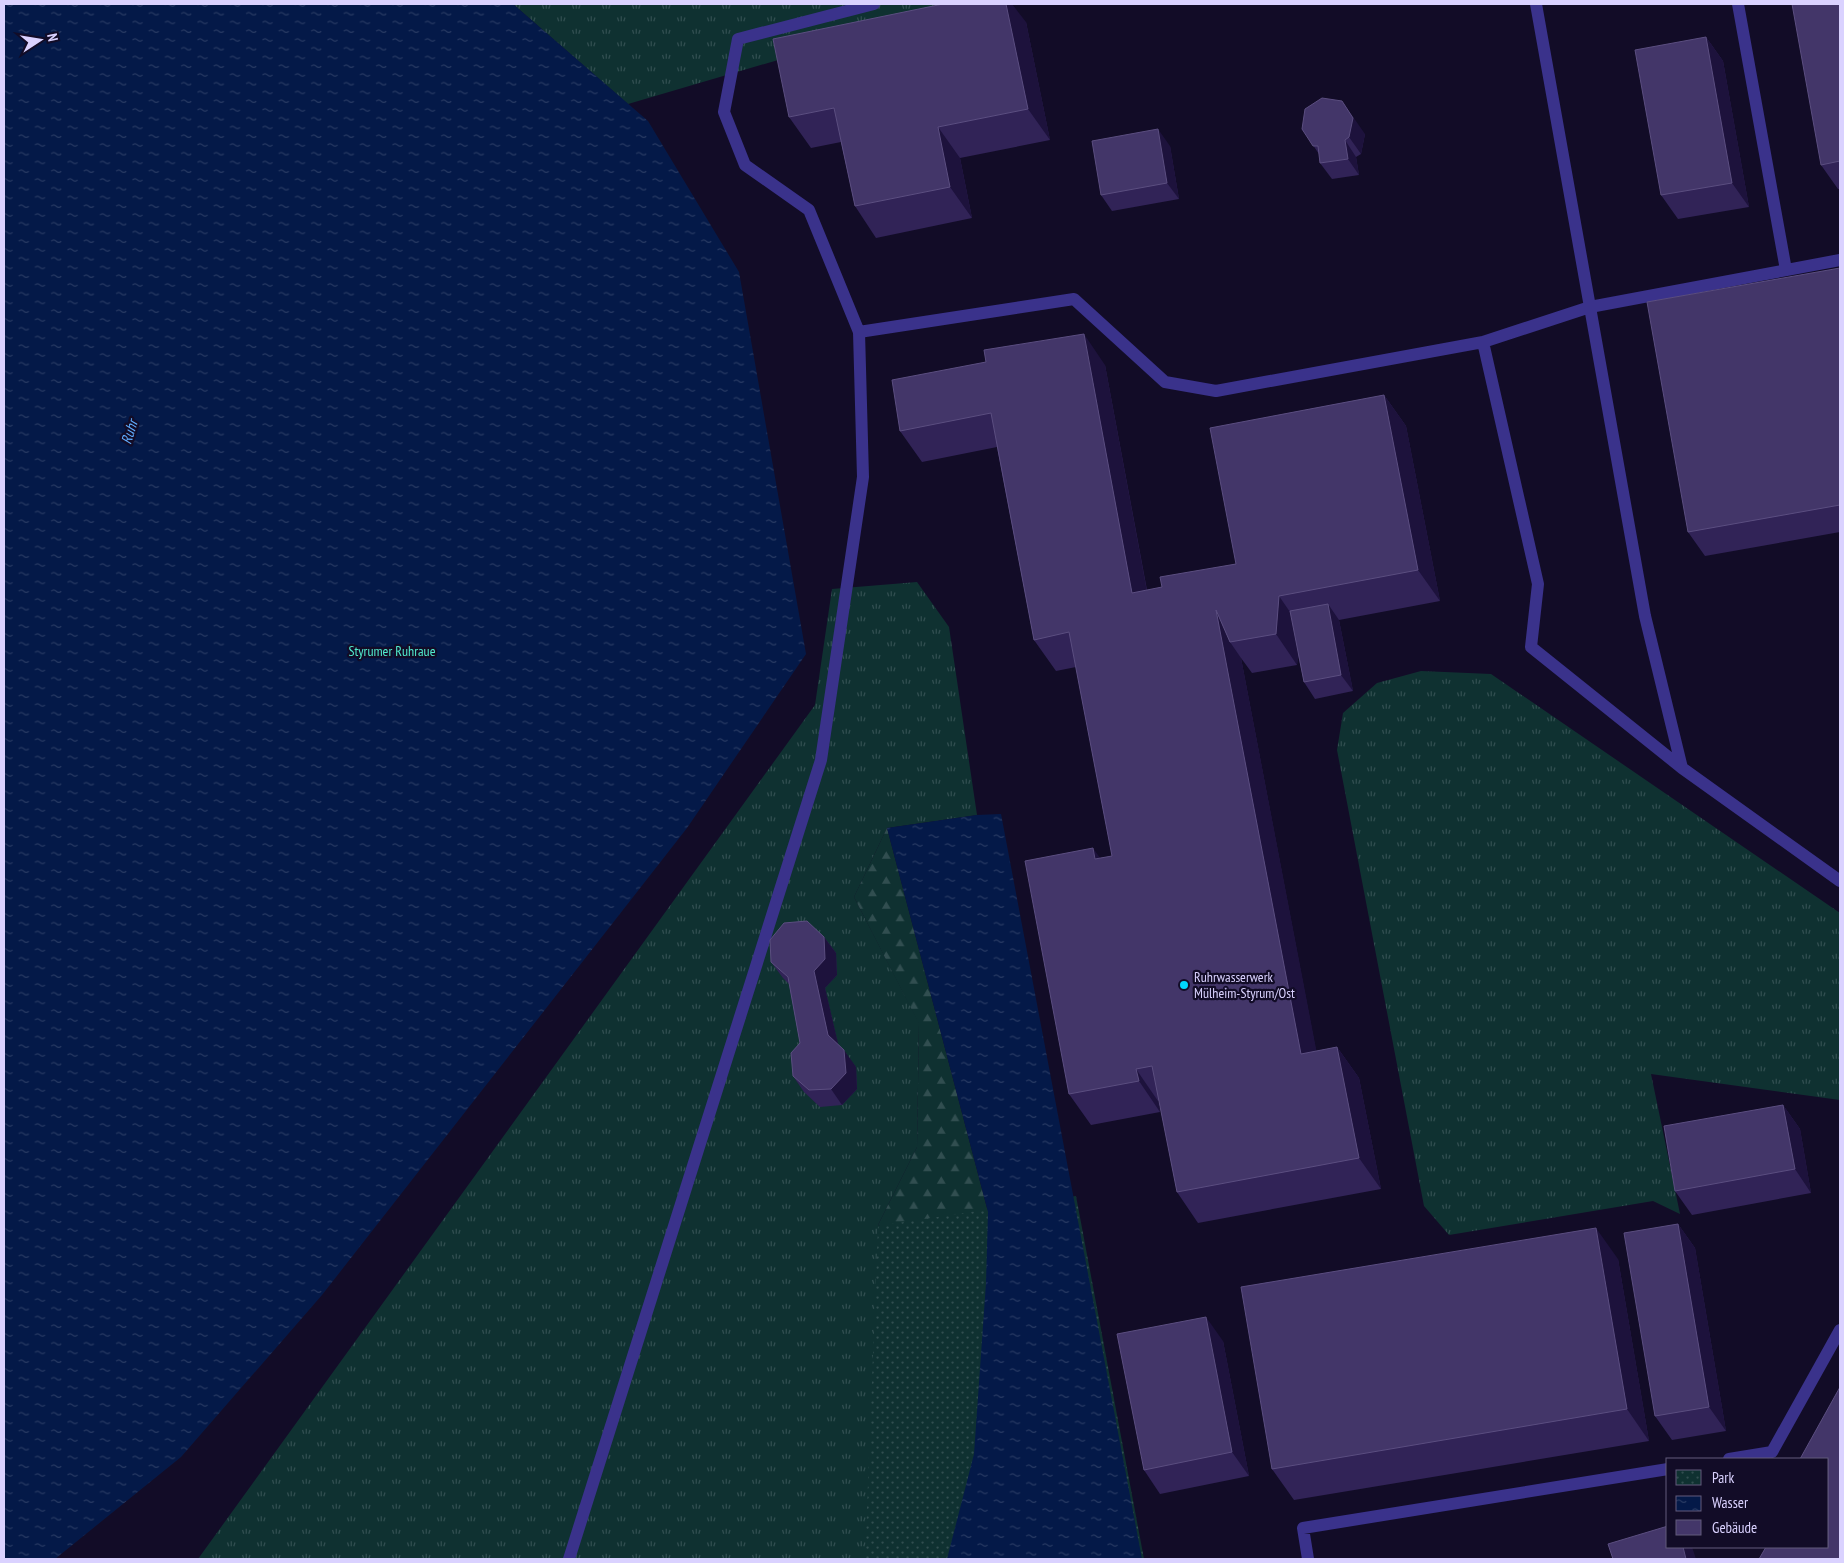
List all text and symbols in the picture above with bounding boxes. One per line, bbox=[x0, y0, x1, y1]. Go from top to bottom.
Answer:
north arrow bbox=[15, 15, 65, 65]
text: N bbox=[43, 32, 62, 43]
water label: Ruhr bbox=[116, 416, 142, 446]
park label: Styrumer Ruhraue bbox=[349, 642, 436, 660]
place label: Ruhrwasserwerk Mülheim-Styrum/Ost bbox=[1194, 968, 1295, 1002]
marker: Ruhrwasserwerk Mülheim-Styrum/Ost bbox=[1178, 979, 1190, 991]
legend bbox=[1666, 1458, 1829, 1548]
text: Park bbox=[1712, 1468, 1734, 1487]
text: Wasser bbox=[1712, 1493, 1749, 1512]
text: Gebäude bbox=[1712, 1518, 1757, 1537]

